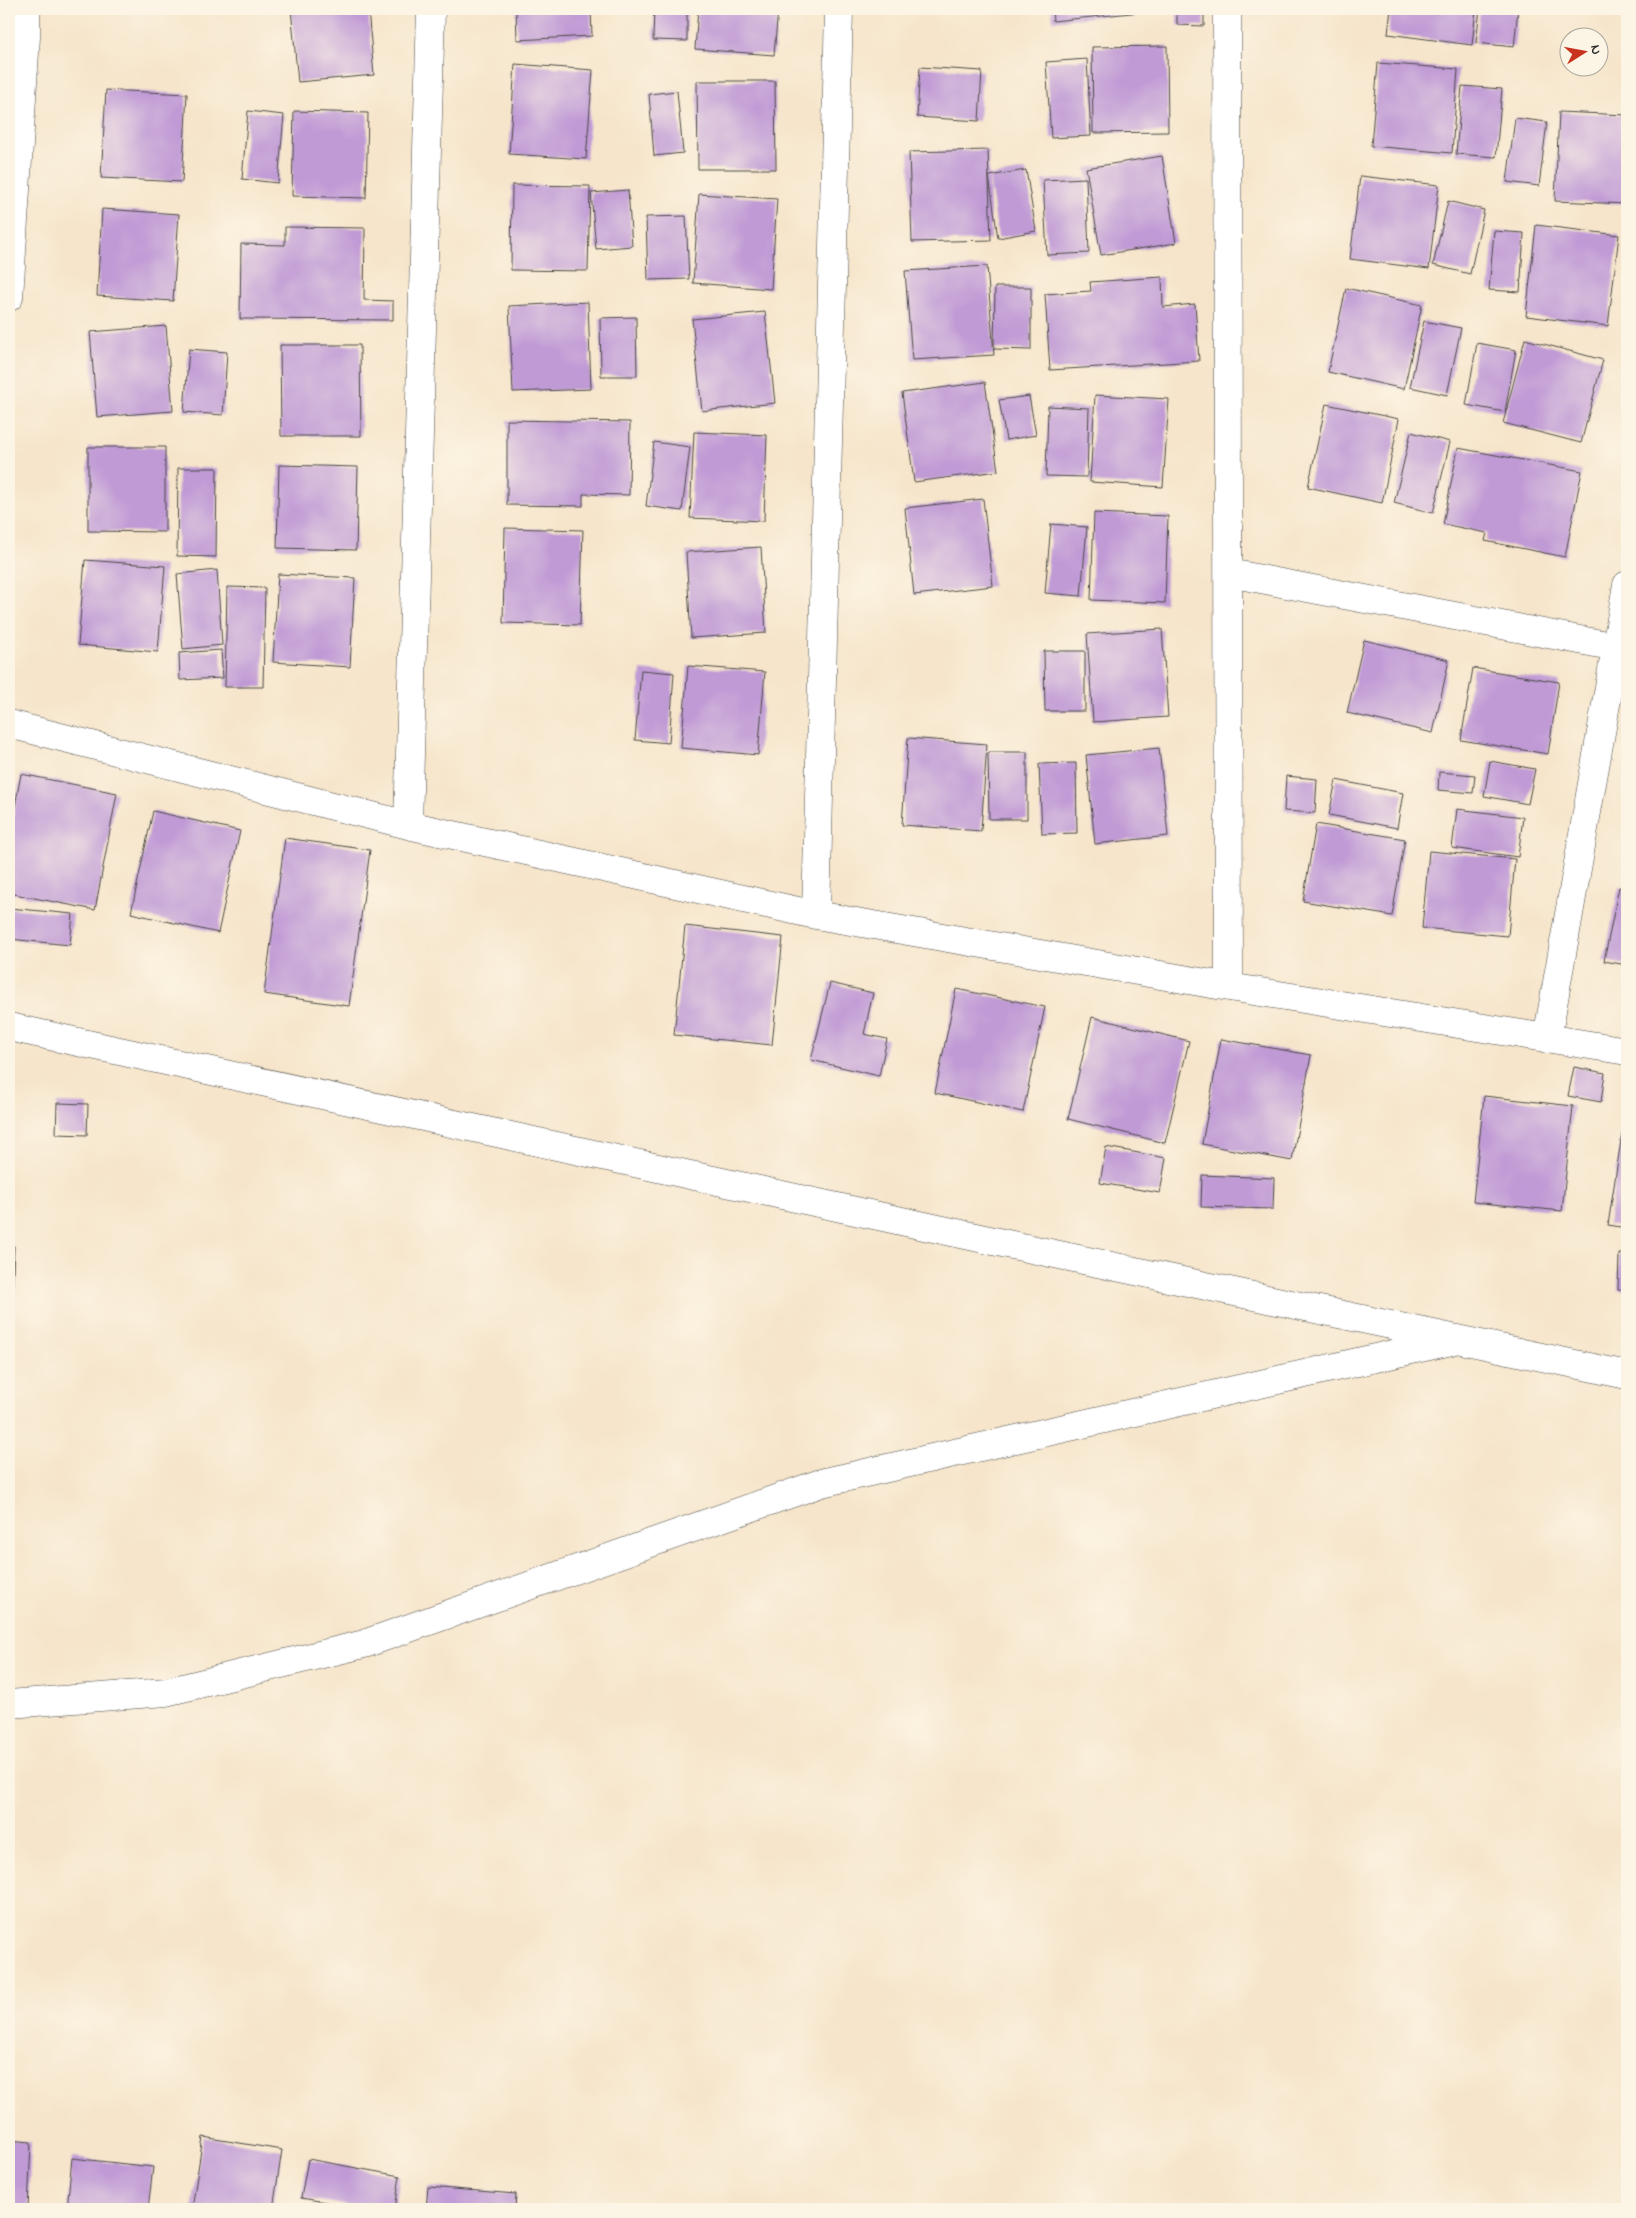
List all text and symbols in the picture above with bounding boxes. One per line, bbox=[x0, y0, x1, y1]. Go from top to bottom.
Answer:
north arrow bbox=[1558, 28, 1608, 78]
text: N bbox=[1584, 43, 1606, 56]

